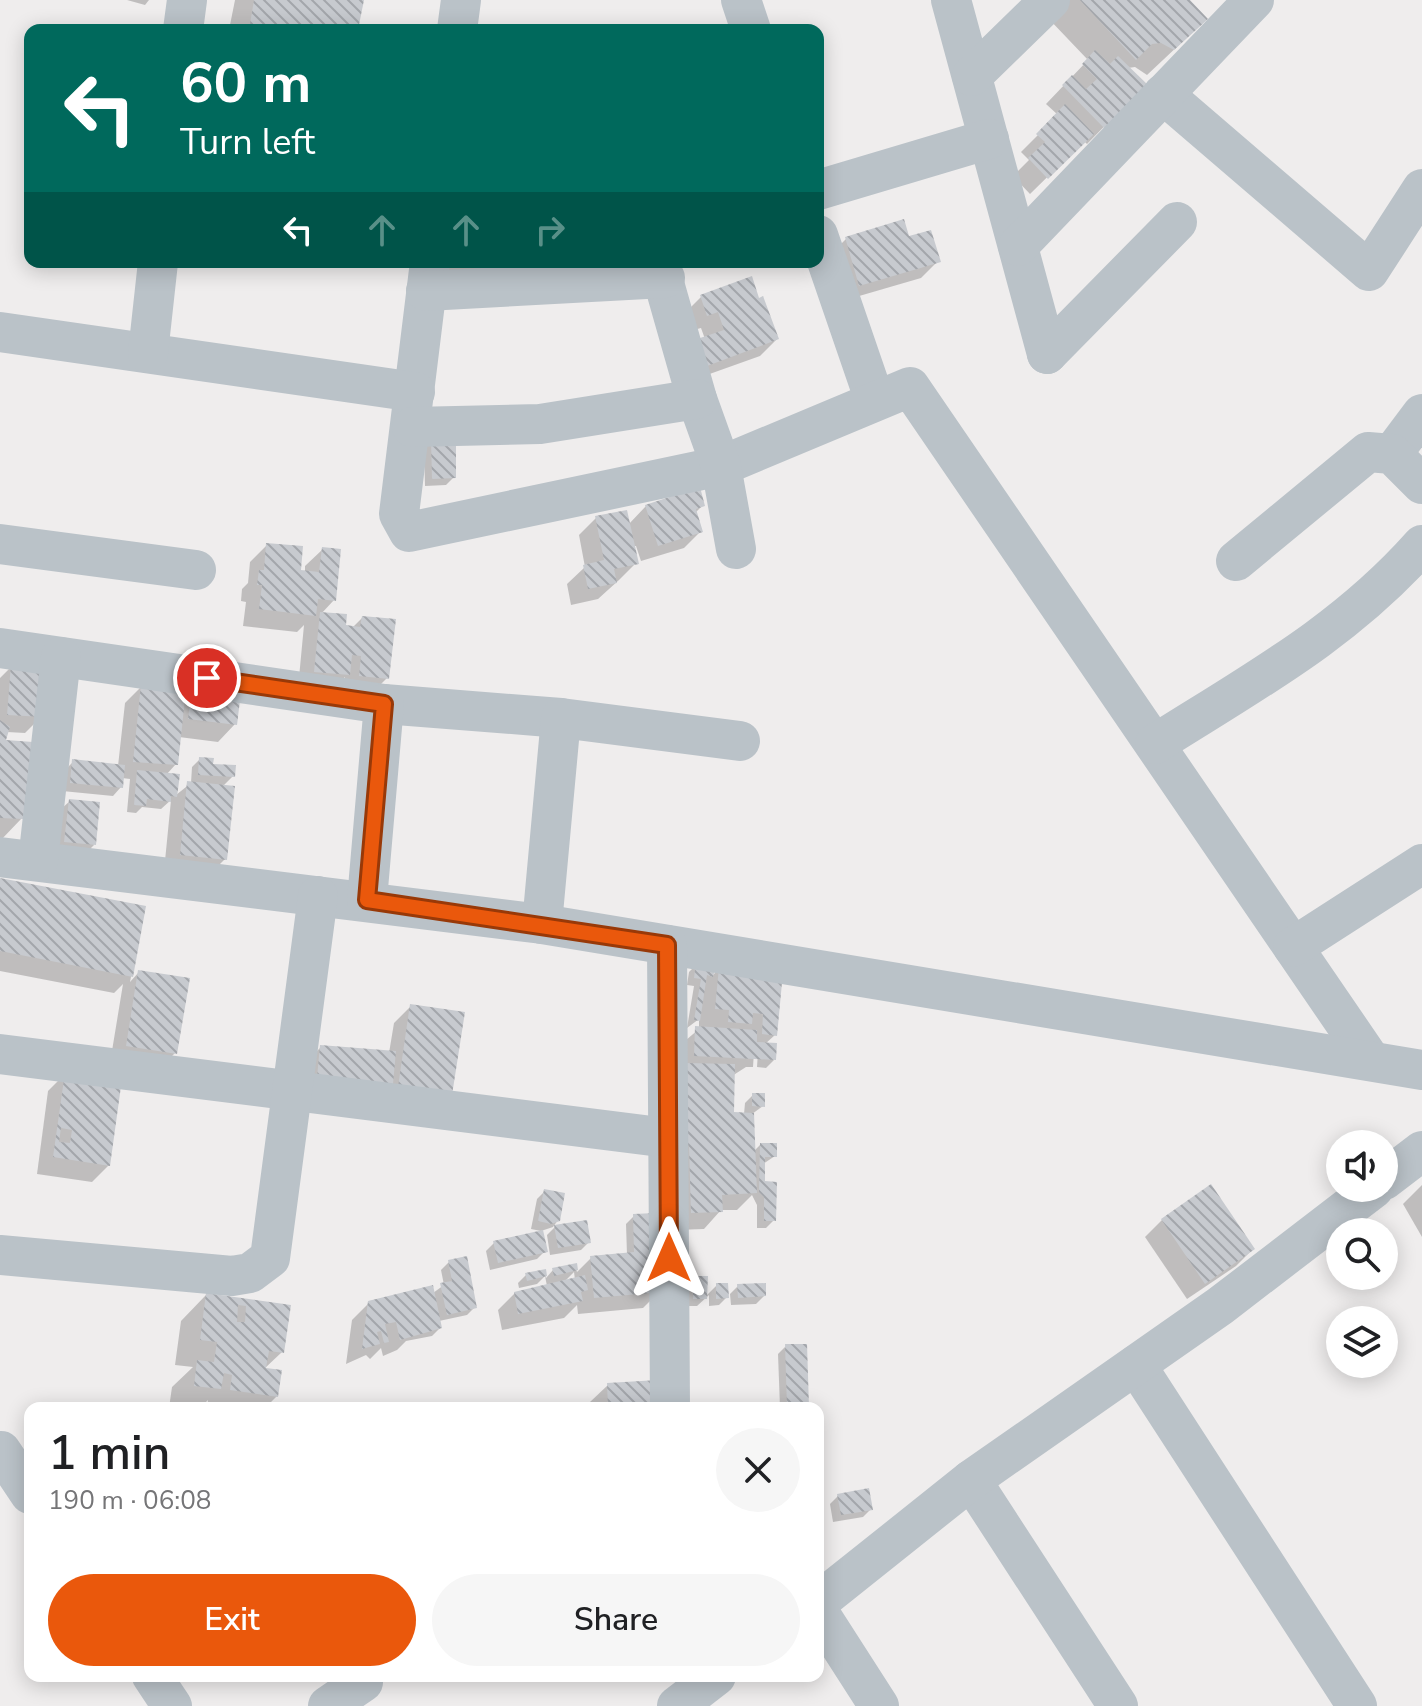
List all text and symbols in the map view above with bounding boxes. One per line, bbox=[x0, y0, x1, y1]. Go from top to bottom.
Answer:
text: 60 m bbox=[180, 45, 311, 122]
icon: left bbox=[48, 56, 152, 160]
text: Turn left bbox=[180, 118, 315, 167]
icon: left bbox=[276, 208, 320, 252]
icon: ahead bbox=[360, 208, 404, 252]
icon: ahead bbox=[444, 208, 488, 252]
icon: right bbox=[528, 208, 572, 252]
pin bbox=[173, 644, 241, 712]
icon: arrive bbox=[185, 656, 229, 700]
map controls bbox=[1326, 1130, 1398, 1378]
button: sound bbox=[1326, 1130, 1398, 1202]
position arrow bbox=[627, 1216, 711, 1300]
button: search bbox=[1326, 1218, 1398, 1290]
button: layers bbox=[1326, 1306, 1398, 1378]
text: 1 min bbox=[48, 1420, 170, 1486]
button: close bbox=[716, 1428, 800, 1512]
text: 190 m · 06:08 bbox=[48, 1483, 211, 1518]
button: Exit bbox=[48, 1574, 416, 1666]
button: Share bbox=[432, 1574, 800, 1666]

